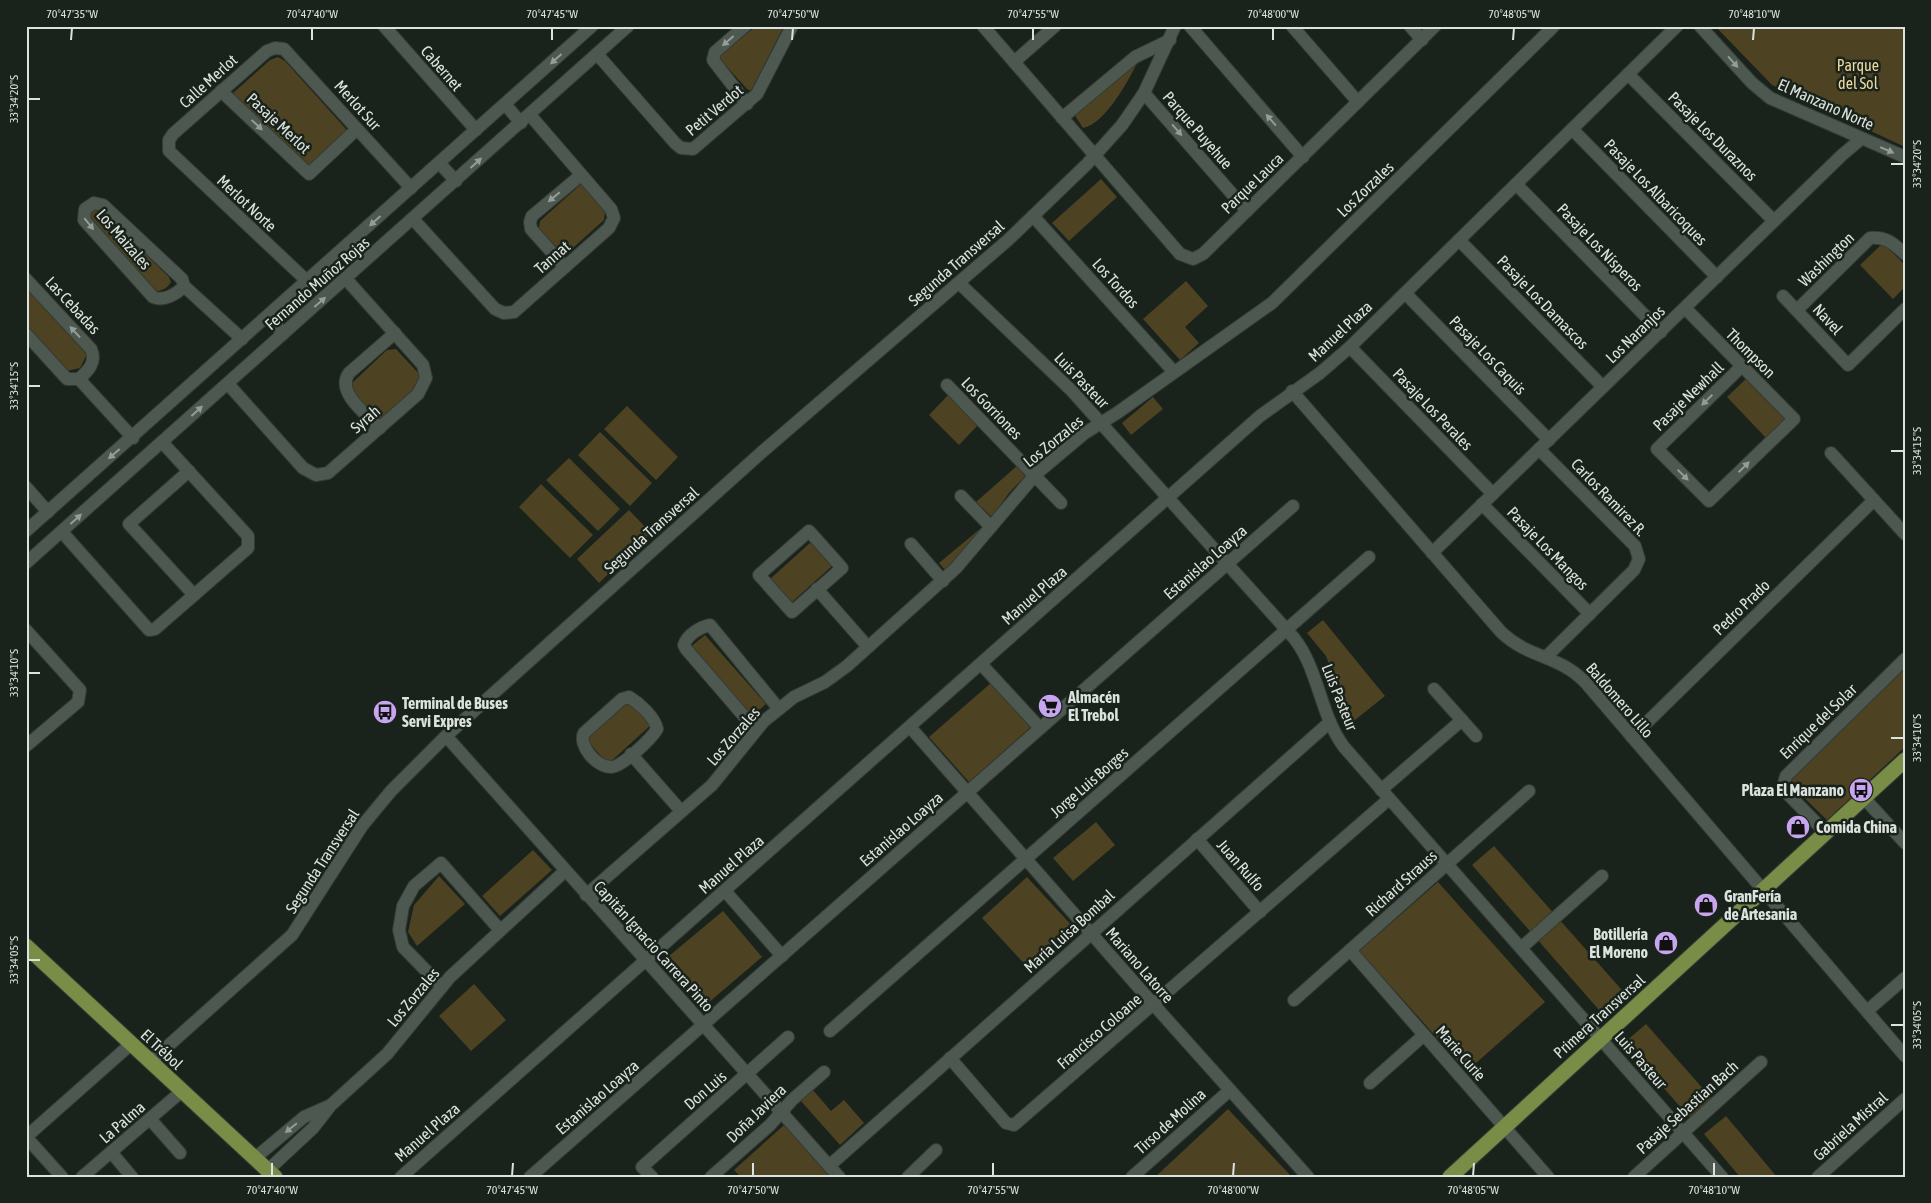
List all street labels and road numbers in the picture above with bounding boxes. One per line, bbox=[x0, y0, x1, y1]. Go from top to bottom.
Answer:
street label: Cabernet bbox=[418, 42, 467, 95]
street label: Calle Merlot bbox=[175, 50, 241, 112]
street label: El Manzano Norte bbox=[1775, 75, 1877, 133]
street label: Merlot Sur bbox=[331, 77, 385, 134]
street label: Petit Verdot bbox=[682, 81, 747, 139]
street label: Parque Puyehue bbox=[1159, 88, 1236, 173]
street label: Pasaje Los Duraznos bbox=[1664, 88, 1761, 185]
street label: Pasaje Merlot bbox=[243, 89, 315, 158]
street label: Pasaje Los Albaricoques bbox=[1600, 135, 1711, 250]
street label: Parque Lauca bbox=[1217, 149, 1287, 218]
street label: Los Zorzales bbox=[1333, 158, 1397, 220]
street label: Merlot Norte bbox=[214, 171, 280, 235]
street label: Pasaje Los Nísperos bbox=[1553, 200, 1646, 295]
street label: Los Maizales bbox=[93, 205, 155, 273]
street label: Segunda Transversal bbox=[905, 216, 1009, 310]
street label: Washington bbox=[1795, 228, 1858, 291]
street label: Fernando Muñoz Rojas bbox=[261, 233, 374, 334]
street label: Tannat bbox=[531, 237, 574, 277]
street label: Pasaje Los Damascos bbox=[1493, 252, 1592, 353]
street label: Los Tordos bbox=[1089, 254, 1143, 312]
street label: Las Cebadas bbox=[42, 273, 104, 338]
street label: Manuel Plaza bbox=[1305, 297, 1375, 365]
street label: Navel bbox=[1810, 300, 1847, 338]
street label: Los Naranjos bbox=[1602, 301, 1669, 367]
street label: Pasaje Los Caquis bbox=[1445, 312, 1530, 399]
street label: Thompson bbox=[1722, 325, 1779, 382]
street label: Luis Pasteur bbox=[1051, 348, 1113, 412]
street label: Pasaje Newhall bbox=[1649, 357, 1728, 435]
street label: Pasaje Los Perales bbox=[1389, 364, 1477, 455]
street label: Los Gorriones bbox=[958, 373, 1026, 443]
street label: Syrah bbox=[347, 401, 384, 437]
street label: Los Zorzales bbox=[1020, 411, 1087, 470]
street label: Carlos Ramirez R. bbox=[1568, 455, 1650, 539]
street label: Segunda Transversal bbox=[600, 482, 703, 578]
street label: Pasaje Los Mangos bbox=[1503, 503, 1592, 594]
street label: Estanislao Loayza bbox=[1160, 521, 1251, 604]
street label: Manuel Plaza bbox=[998, 562, 1070, 628]
street label: Pedro Prado bbox=[1709, 576, 1773, 638]
street label: Baldomero Lillo bbox=[1583, 659, 1657, 741]
street label: Luis Pasteur bbox=[1319, 661, 1362, 733]
street label: Enrique del Solar bbox=[1776, 680, 1861, 763]
street label: Los Zorzales bbox=[703, 703, 763, 769]
street label: Jorge Luis Borges bbox=[1046, 743, 1132, 821]
street label: Estanislao Loayza bbox=[856, 788, 947, 871]
street label: Segunda Transversal bbox=[282, 805, 364, 917]
street label: Manuel Plaza bbox=[695, 831, 767, 897]
street label: Juan Rulfo bbox=[1214, 836, 1268, 894]
street label: Richard Strauss bbox=[1362, 846, 1441, 920]
street label: Capitán Ignacio Carrera Pinto bbox=[590, 877, 717, 1016]
street label: María Luisa Bombal bbox=[1020, 885, 1118, 976]
street label: Mariano Latorre bbox=[1102, 924, 1178, 1006]
street label: Los Zorzales bbox=[383, 964, 443, 1030]
street label: Primera Transversal bbox=[1550, 970, 1649, 1062]
street label: Francisco Coloane bbox=[1053, 990, 1145, 1072]
street label: Marie Curie bbox=[1432, 1022, 1490, 1084]
street label: El Trébol bbox=[137, 1025, 187, 1073]
street label: Luis Pasteur bbox=[1611, 1028, 1671, 1093]
street label: Estanislao Loayza bbox=[552, 1056, 643, 1139]
street label: Pasaje Sebastian Bach bbox=[1633, 1057, 1742, 1158]
street label: Don Luis bbox=[680, 1067, 730, 1113]
street label: Doña Javiera bbox=[722, 1080, 790, 1146]
street label: Tirso de Molina bbox=[1131, 1085, 1209, 1157]
street label: Gabriela Mistral bbox=[1809, 1087, 1891, 1164]
street label: La Palma bbox=[96, 1097, 148, 1147]
street label: Manuel Plaza bbox=[391, 1099, 463, 1165]

